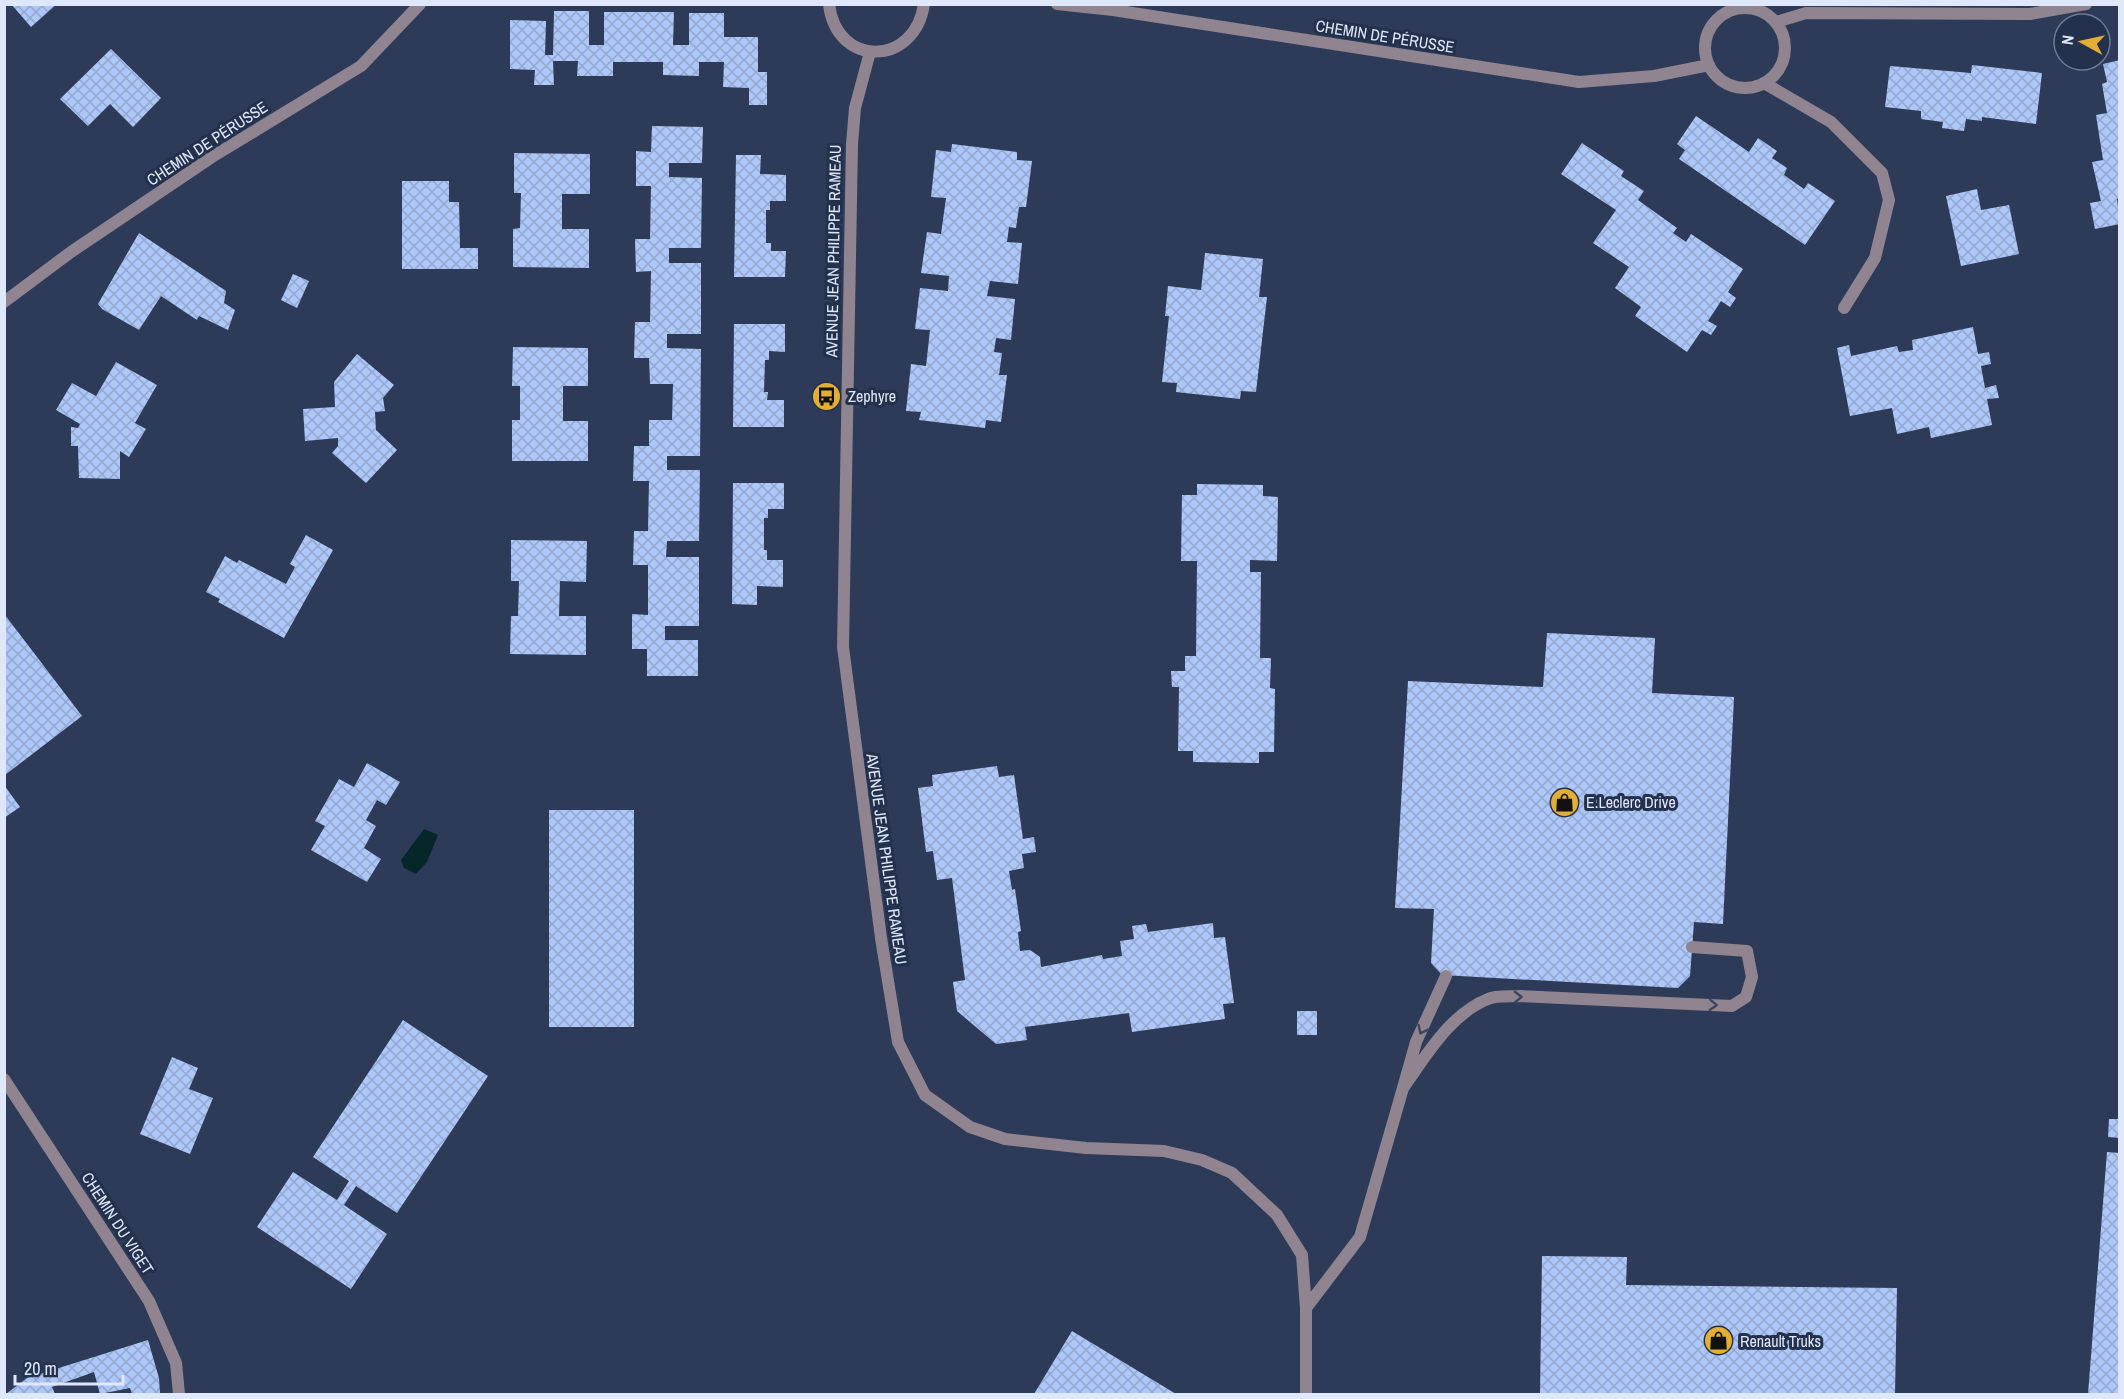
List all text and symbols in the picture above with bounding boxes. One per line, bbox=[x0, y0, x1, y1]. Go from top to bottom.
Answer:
north arrow bbox=[2052, 12, 2112, 72]
street label: CHEMIN DE PÉRUSSE bbox=[1314, 14, 1456, 58]
text: N bbox=[2056, 34, 2079, 46]
street label: CHEMIN DE PÉRUSSE bbox=[142, 96, 272, 190]
street label: AVENUE JEAN PHILIPPE RAMEAU bbox=[820, 144, 846, 359]
bus stop icon: Zephyre bbox=[811, 380, 843, 412]
place label: Zephyre bbox=[848, 385, 896, 407]
street label: AVENUE JEAN PHILIPPE RAMEAU bbox=[861, 751, 913, 966]
shop icon: E.Leclerc Drive bbox=[1549, 786, 1581, 818]
place label: E.Leclerc Drive bbox=[1586, 791, 1676, 813]
one-way arrow bbox=[1513, 991, 1522, 1003]
one-way arrow bbox=[1708, 999, 1717, 1012]
one-way arrow bbox=[1417, 1023, 1429, 1034]
street label: CHEMIN DU VIGET bbox=[77, 1168, 159, 1278]
shop icon: Renault Truks bbox=[1703, 1325, 1735, 1357]
place label: Renault Truks bbox=[1740, 1330, 1821, 1352]
scale bar bbox=[15, 1348, 123, 1386]
text: 20 m bbox=[24, 1356, 57, 1381]

